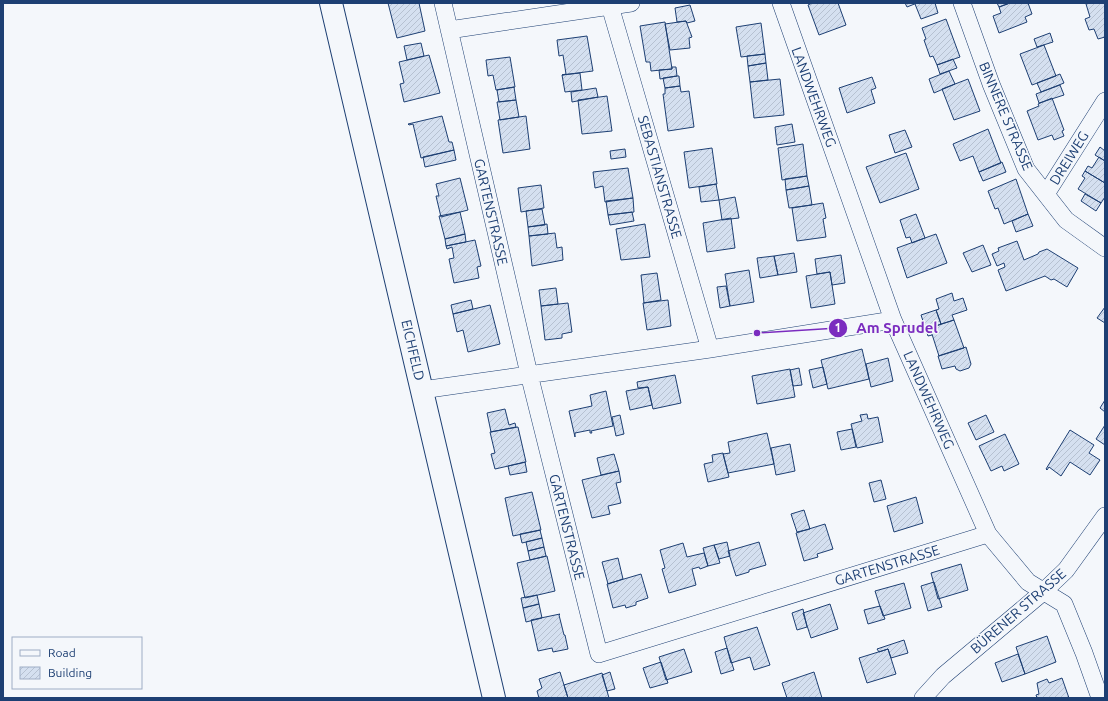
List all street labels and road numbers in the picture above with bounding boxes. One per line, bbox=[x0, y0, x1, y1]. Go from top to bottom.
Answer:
street label: LANDWEHRWEG bbox=[788, 45, 840, 149]
street label: BINNERE STRASSE bbox=[976, 59, 1036, 173]
street label: SEBASTIANSTRASSE bbox=[635, 114, 685, 240]
street label: DREIWEG bbox=[1046, 128, 1092, 188]
street label: GARTENSTRASSE bbox=[471, 157, 511, 267]
street label: EICHFELD bbox=[398, 318, 428, 382]
street label: LANDWEHRWEG bbox=[900, 349, 958, 451]
street label: GARTENSTRASSE bbox=[546, 472, 588, 582]
street label: GARTENSTRASSE bbox=[833, 541, 942, 589]
street label: BÜRENER STRASSE bbox=[966, 564, 1069, 657]

